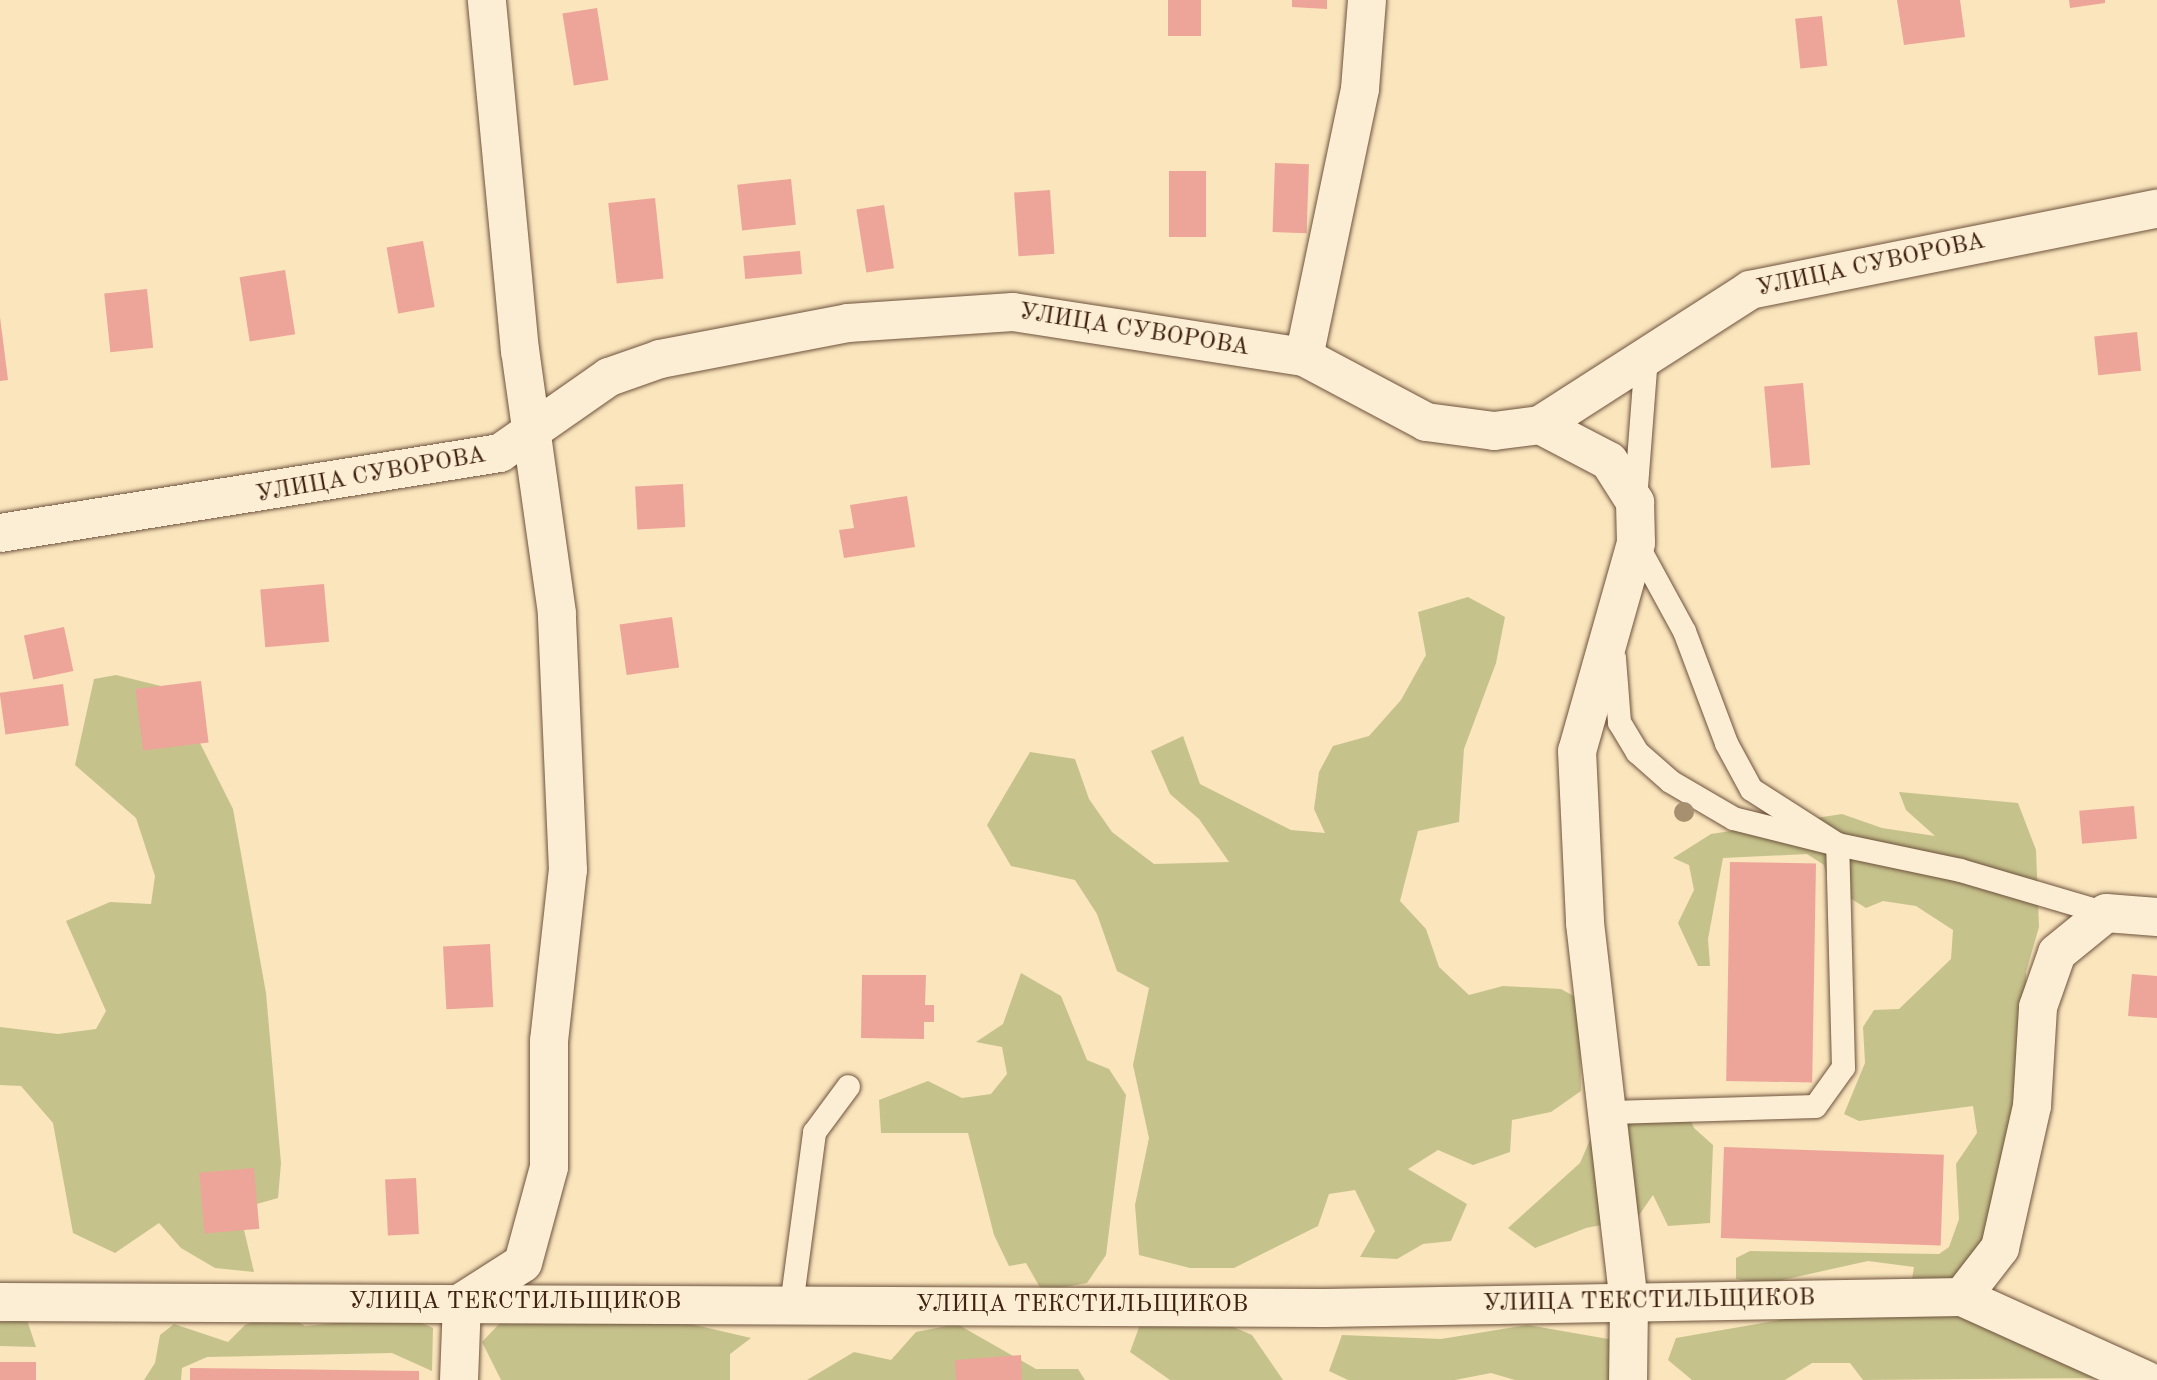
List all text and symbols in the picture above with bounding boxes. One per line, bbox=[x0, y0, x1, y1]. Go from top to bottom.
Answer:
street label: УЛИЦА СУВОРОВА bbox=[1754, 228, 1988, 304]
street label: УЛИЦА СУВОРОВА bbox=[1017, 299, 1251, 363]
street label: УЛИЦА СУВОРОВА bbox=[254, 442, 488, 510]
street label: УЛИЦА ТЕКСТИЛЬЩИКОВ bbox=[1483, 1285, 1815, 1319]
street label: УЛИЦА ТЕКСТИЛЬЩИКОВ bbox=[349, 1289, 681, 1317]
street label: УЛИЦА ТЕКСТИЛЬЩИКОВ bbox=[916, 1292, 1248, 1320]

